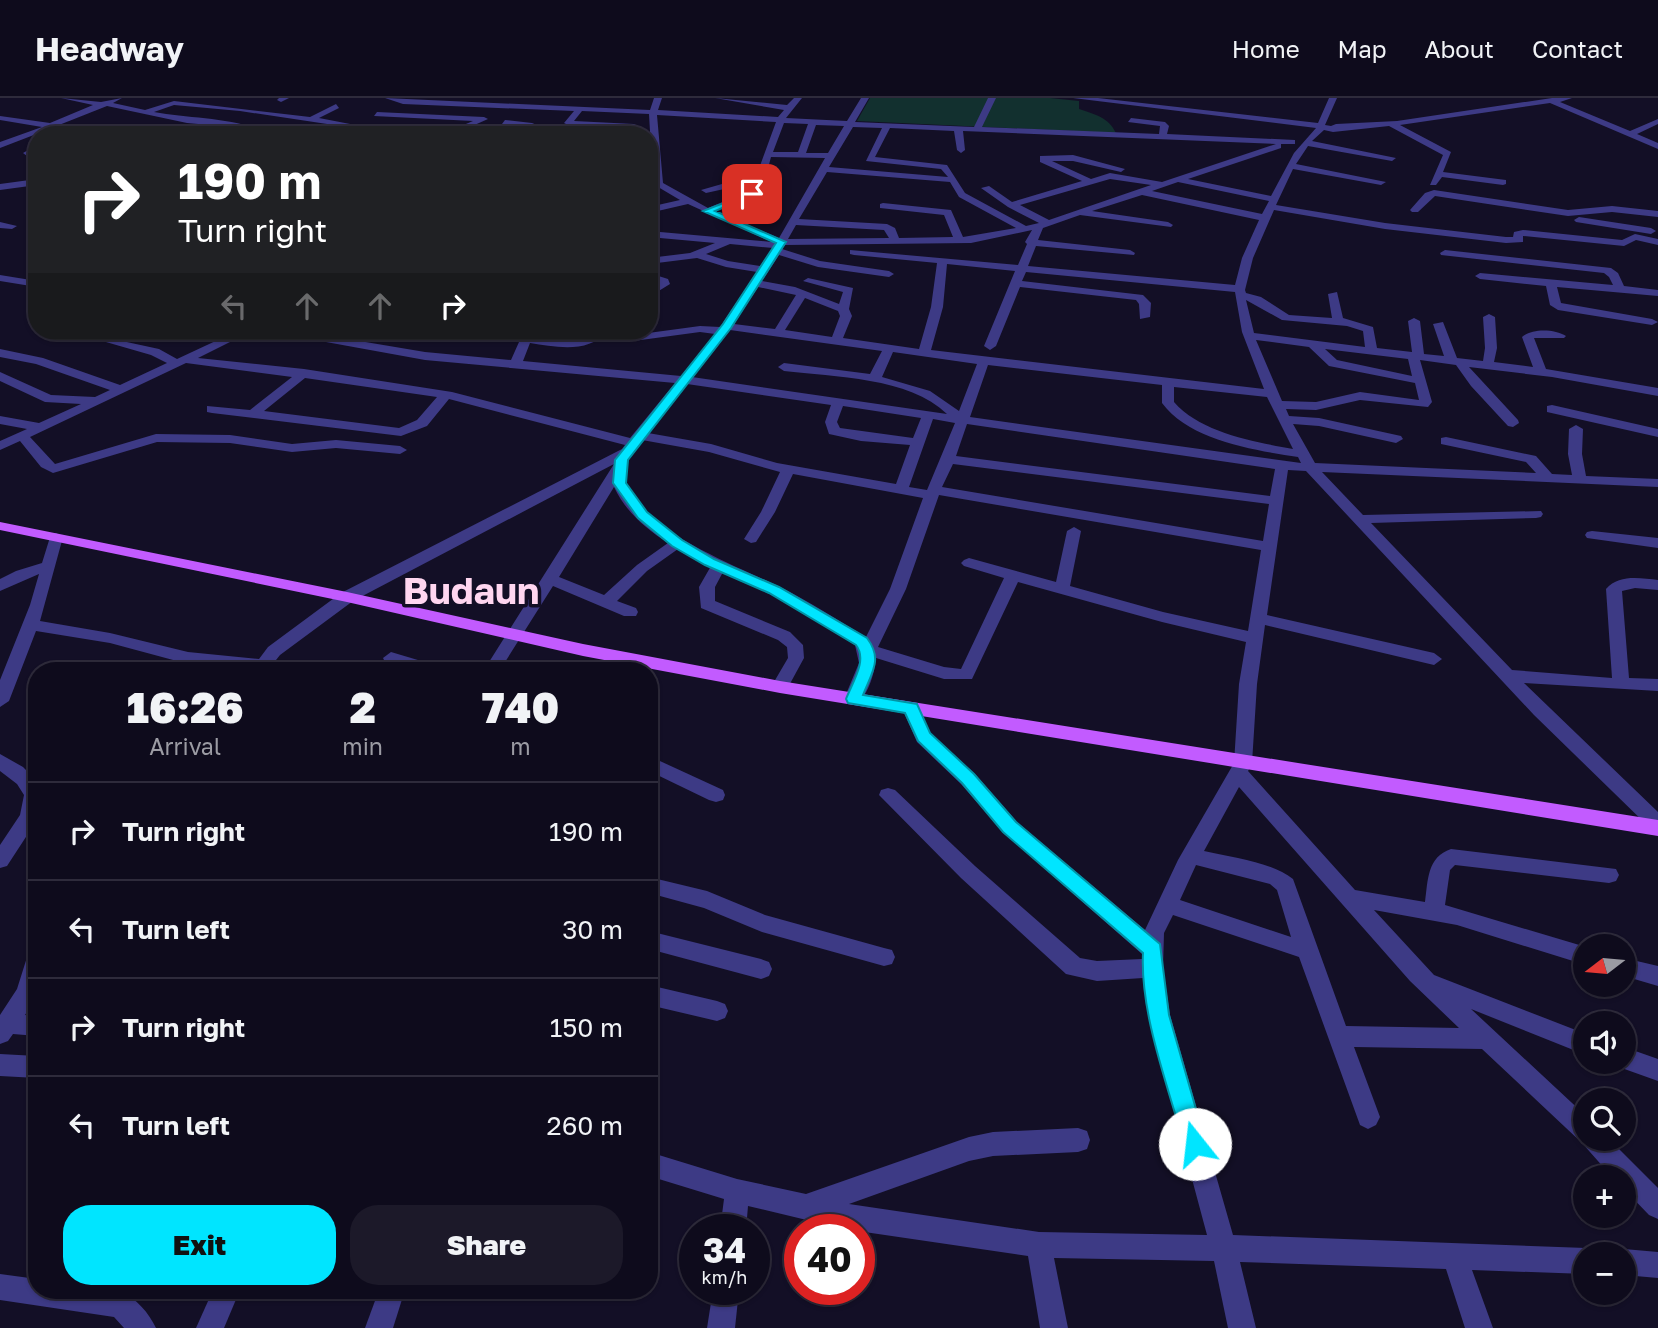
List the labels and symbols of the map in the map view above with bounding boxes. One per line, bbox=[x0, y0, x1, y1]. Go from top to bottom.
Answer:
pin bbox=[722, 164, 782, 224]
district label: Budaun bbox=[403, 568, 539, 612]
north arrow bbox=[1573, 934, 1636, 998]
position arrow bbox=[1158, 1107, 1232, 1181]
speed limit sign: 40 bbox=[784, 1214, 875, 1305]

